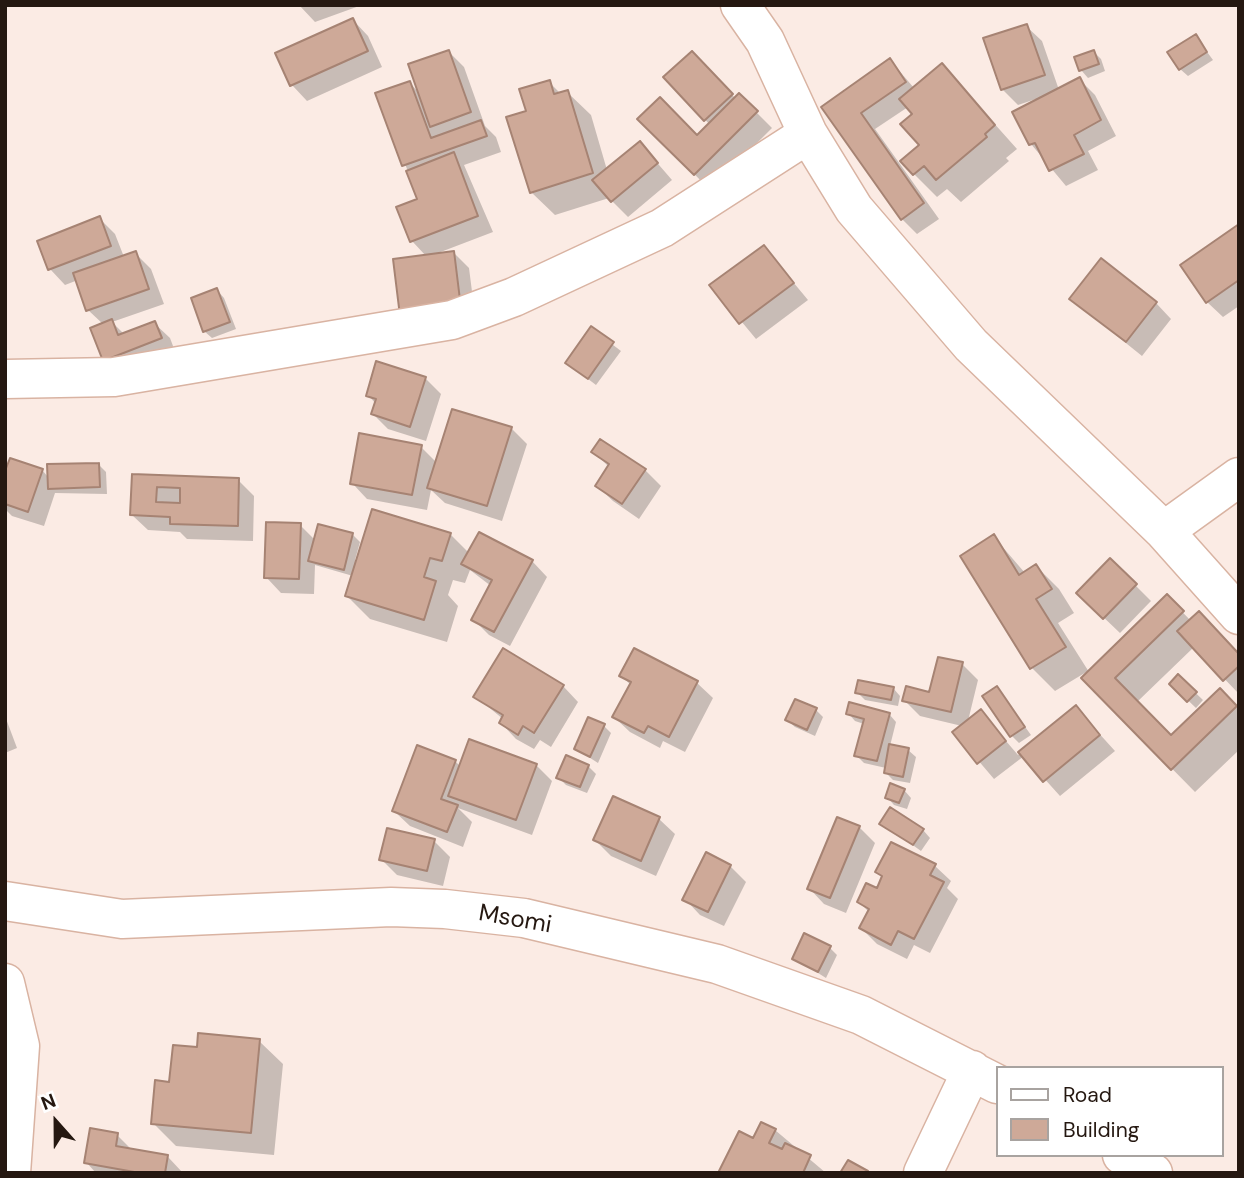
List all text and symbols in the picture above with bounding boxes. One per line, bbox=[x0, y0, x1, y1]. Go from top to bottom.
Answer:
street label: Msomi bbox=[476, 899, 554, 941]
legend bbox=[996, 1066, 1223, 1157]
text: Road bbox=[1063, 1081, 1112, 1109]
north arrow bbox=[21, 1087, 91, 1157]
text: N bbox=[37, 1088, 59, 1116]
text: Building bbox=[1063, 1116, 1139, 1144]

